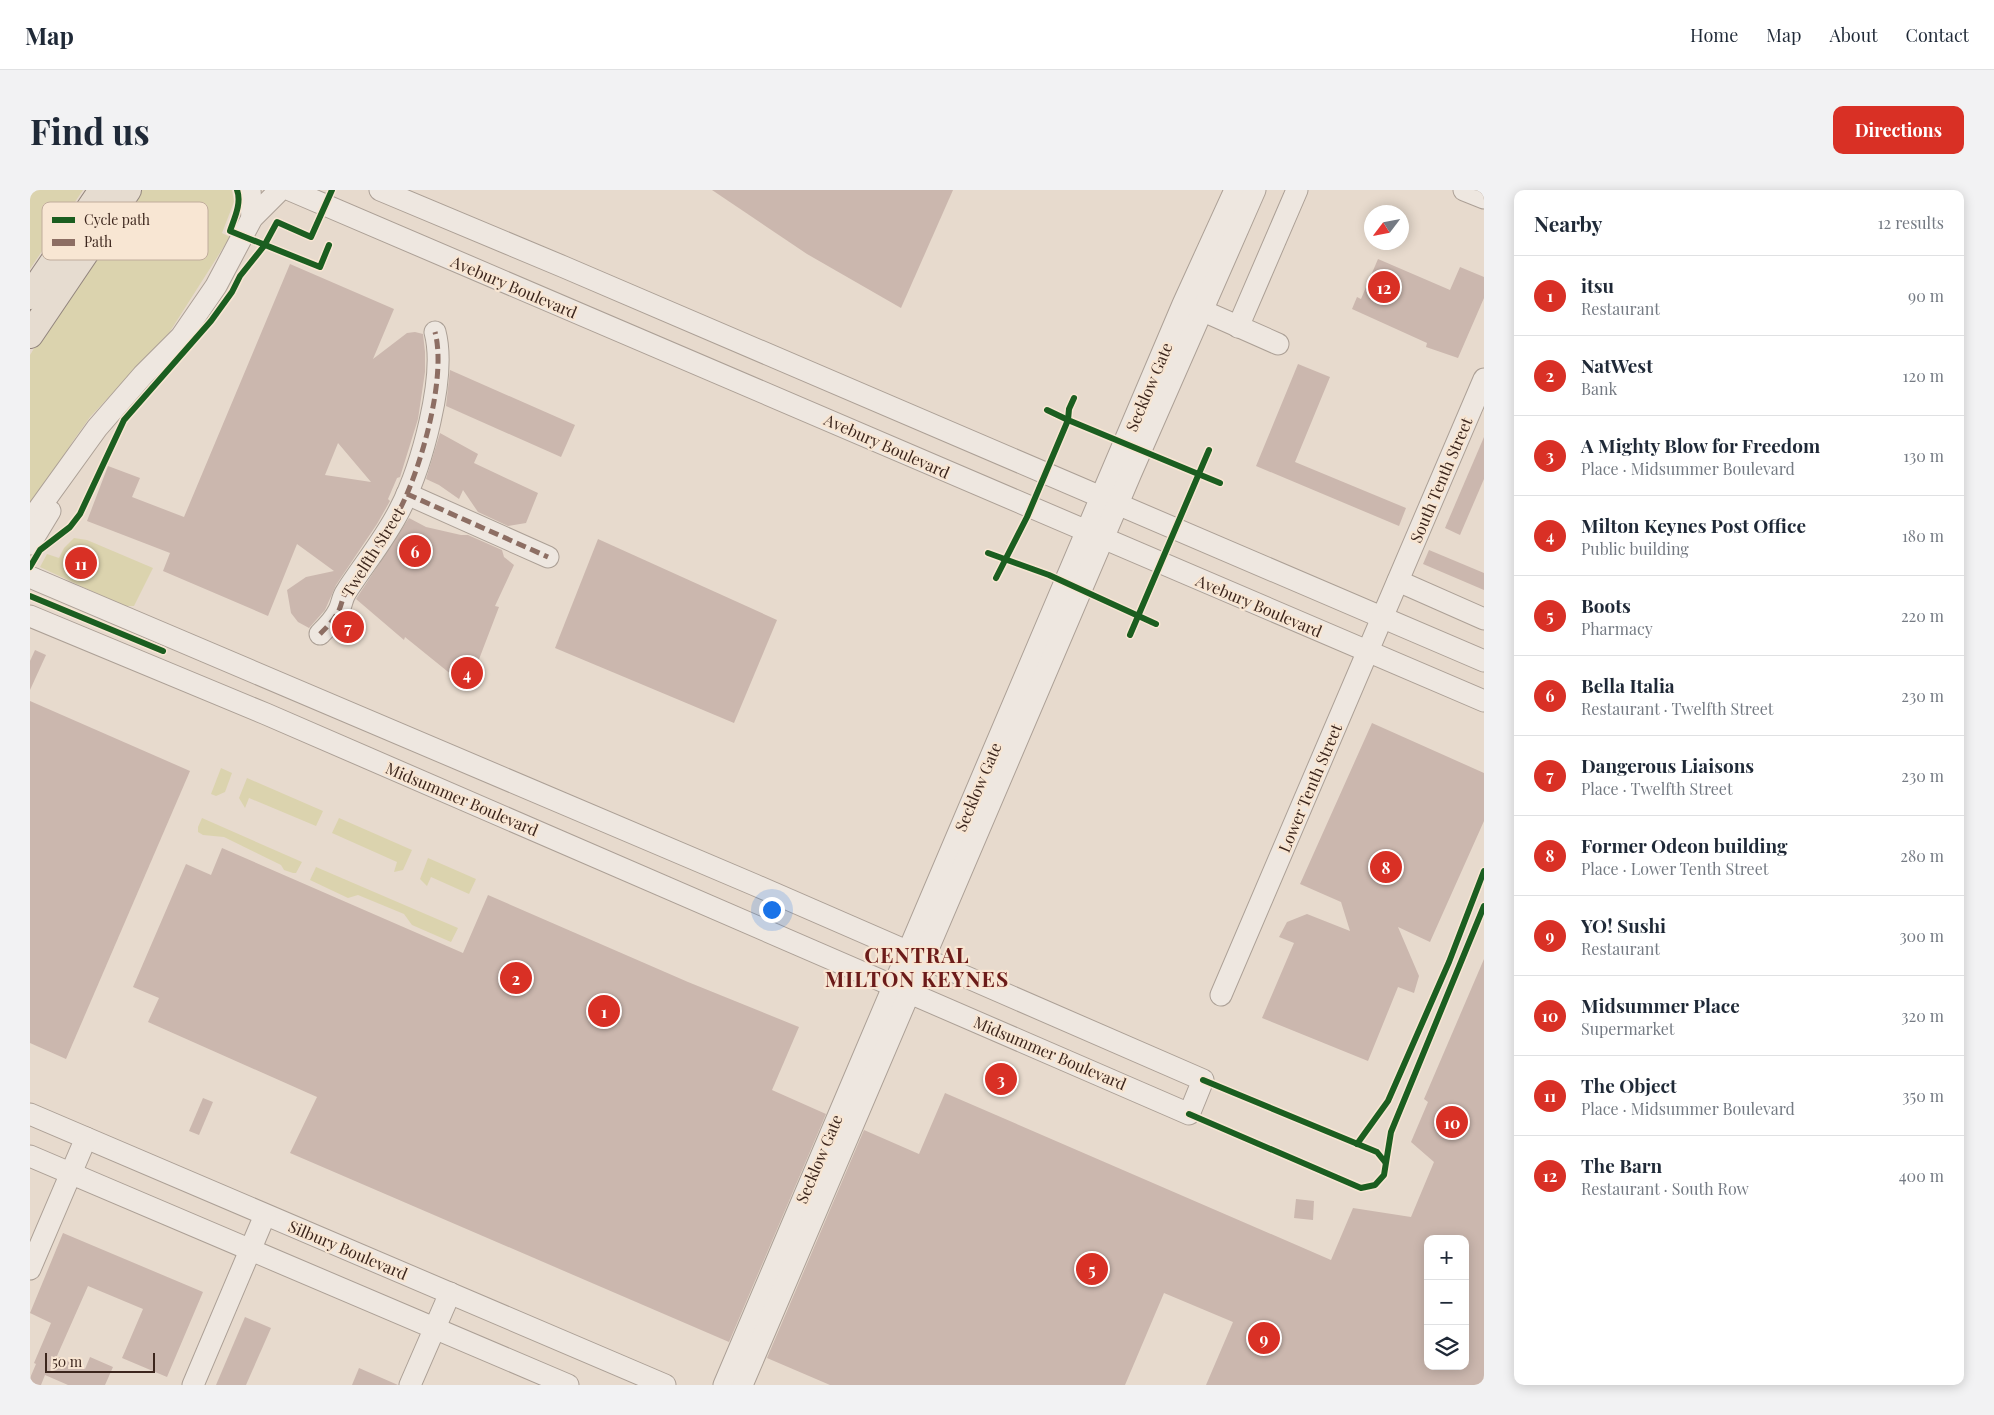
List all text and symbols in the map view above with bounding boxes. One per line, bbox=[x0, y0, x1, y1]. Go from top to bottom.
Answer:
text: Map bbox=[25, 19, 74, 51]
text: Home bbox=[1690, 23, 1738, 47]
text: Map bbox=[1766, 23, 1801, 47]
text: About bbox=[1829, 23, 1878, 47]
text: Contact bbox=[1906, 23, 1969, 47]
button: Directions bbox=[1833, 106, 1964, 154]
text: Find us bbox=[30, 107, 150, 154]
legend bbox=[42, 202, 208, 260]
north arrow bbox=[1364, 205, 1409, 250]
text: Nearby bbox=[1534, 209, 1603, 237]
text: Cycle path bbox=[84, 210, 151, 229]
text: 12 results bbox=[1878, 212, 1944, 233]
text: Path bbox=[84, 232, 113, 251]
street label: Avebury Boulevard bbox=[447, 250, 581, 323]
pin: 12 bbox=[1368, 268, 1400, 306]
text: itsu bbox=[1581, 272, 1614, 298]
text: 1 bbox=[1547, 285, 1553, 306]
text: 90 m bbox=[1908, 285, 1944, 306]
text: Restaurant bbox=[1581, 298, 1660, 319]
street label: Secklow Gate bbox=[1120, 339, 1177, 434]
text: NatWest bbox=[1581, 352, 1653, 378]
text: 2 bbox=[1546, 365, 1554, 386]
text: 120 m bbox=[1903, 365, 1944, 386]
text: Bank bbox=[1581, 378, 1617, 399]
street label: Avebury Boulevard bbox=[820, 408, 953, 483]
street label: South Tenth Street bbox=[1405, 414, 1477, 546]
text: A Mighty Blow for Freedom bbox=[1581, 432, 1820, 458]
text: 3 bbox=[1546, 445, 1554, 466]
text: 130 m bbox=[1903, 445, 1944, 466]
text: Place · Midsummer Boulevard bbox=[1581, 458, 1795, 479]
street label: Twelfth Street bbox=[337, 503, 409, 601]
text: Milton Keynes Post Office bbox=[1581, 512, 1806, 538]
text: 4 bbox=[1546, 525, 1554, 546]
text: 180 m bbox=[1902, 525, 1944, 546]
pin: 6 bbox=[399, 532, 431, 570]
text: Public building bbox=[1581, 538, 1689, 559]
pin: 11 bbox=[65, 544, 97, 582]
street label: Avebury Boulevard bbox=[1192, 569, 1326, 642]
text: Boots bbox=[1581, 592, 1631, 618]
text: 5 bbox=[1546, 605, 1554, 626]
text: 220 m bbox=[1901, 605, 1944, 626]
pin: 7 bbox=[332, 608, 364, 646]
text: Pharmacy bbox=[1581, 618, 1653, 639]
pin: 4 bbox=[451, 654, 483, 692]
text: Bella Italia bbox=[1581, 672, 1675, 698]
text: 6 bbox=[1546, 685, 1554, 706]
text: 230 m bbox=[1901, 685, 1944, 706]
text: Restaurant · Twelfth Street bbox=[1581, 698, 1774, 719]
street label: Lower Tenth Street bbox=[1273, 720, 1346, 855]
street label: Secklow Gate bbox=[949, 739, 1006, 834]
text: Dangerous Liaisons bbox=[1581, 752, 1754, 778]
street label: Midsummer Boulevard bbox=[383, 757, 542, 840]
text: 7 bbox=[1546, 765, 1554, 786]
text: 230 m bbox=[1901, 765, 1944, 786]
text: Place · Twelfth Street bbox=[1581, 778, 1733, 799]
text: Former Odeon building bbox=[1581, 832, 1788, 858]
text: 8 bbox=[1546, 845, 1554, 866]
text: 280 m bbox=[1900, 845, 1944, 866]
pin: 8 bbox=[1370, 848, 1402, 886]
text: Place · Lower Tenth Street bbox=[1581, 858, 1768, 879]
your location bbox=[759, 897, 785, 923]
text: YO! Sushi bbox=[1581, 912, 1666, 938]
text: 9 bbox=[1546, 925, 1554, 946]
text: 300 m bbox=[1899, 925, 1944, 946]
text: Restaurant bbox=[1581, 938, 1660, 959]
district label: CENTRAL MILTON KEYNES bbox=[825, 940, 1009, 992]
pin: 2 bbox=[500, 959, 532, 997]
pin: 1 bbox=[588, 992, 620, 1030]
text: Midsummer Place bbox=[1581, 992, 1740, 1018]
text: 10 bbox=[1542, 1005, 1558, 1026]
text: 320 m bbox=[1901, 1005, 1944, 1026]
street label: Midsummer Boulevard bbox=[971, 1011, 1130, 1094]
text: Supermarket bbox=[1581, 1018, 1675, 1039]
pin: 3 bbox=[985, 1060, 1017, 1098]
text: The Object bbox=[1581, 1072, 1677, 1098]
text: 11 bbox=[1544, 1085, 1556, 1106]
text: 350 m bbox=[1902, 1085, 1944, 1106]
text: Place · Midsummer Boulevard bbox=[1581, 1098, 1795, 1119]
pin: 10 bbox=[1436, 1103, 1468, 1141]
street label: Secklow Gate bbox=[790, 1111, 847, 1206]
text: The Barn bbox=[1581, 1152, 1662, 1178]
text: 12 bbox=[1543, 1165, 1557, 1186]
text: 400 m bbox=[1899, 1165, 1944, 1186]
text: Restaurant · South Row bbox=[1581, 1178, 1749, 1199]
street label: Silbury Boulevard bbox=[286, 1215, 411, 1284]
map controls bbox=[1424, 1235, 1469, 1370]
button: + bbox=[1424, 1235, 1469, 1280]
pin: 5 bbox=[1076, 1250, 1108, 1288]
button: − bbox=[1424, 1280, 1469, 1325]
pin: 9 bbox=[1248, 1319, 1280, 1357]
button: layers bbox=[1424, 1325, 1469, 1370]
scale bar bbox=[45, 1350, 155, 1373]
text: 50 m bbox=[52, 1352, 82, 1371]

